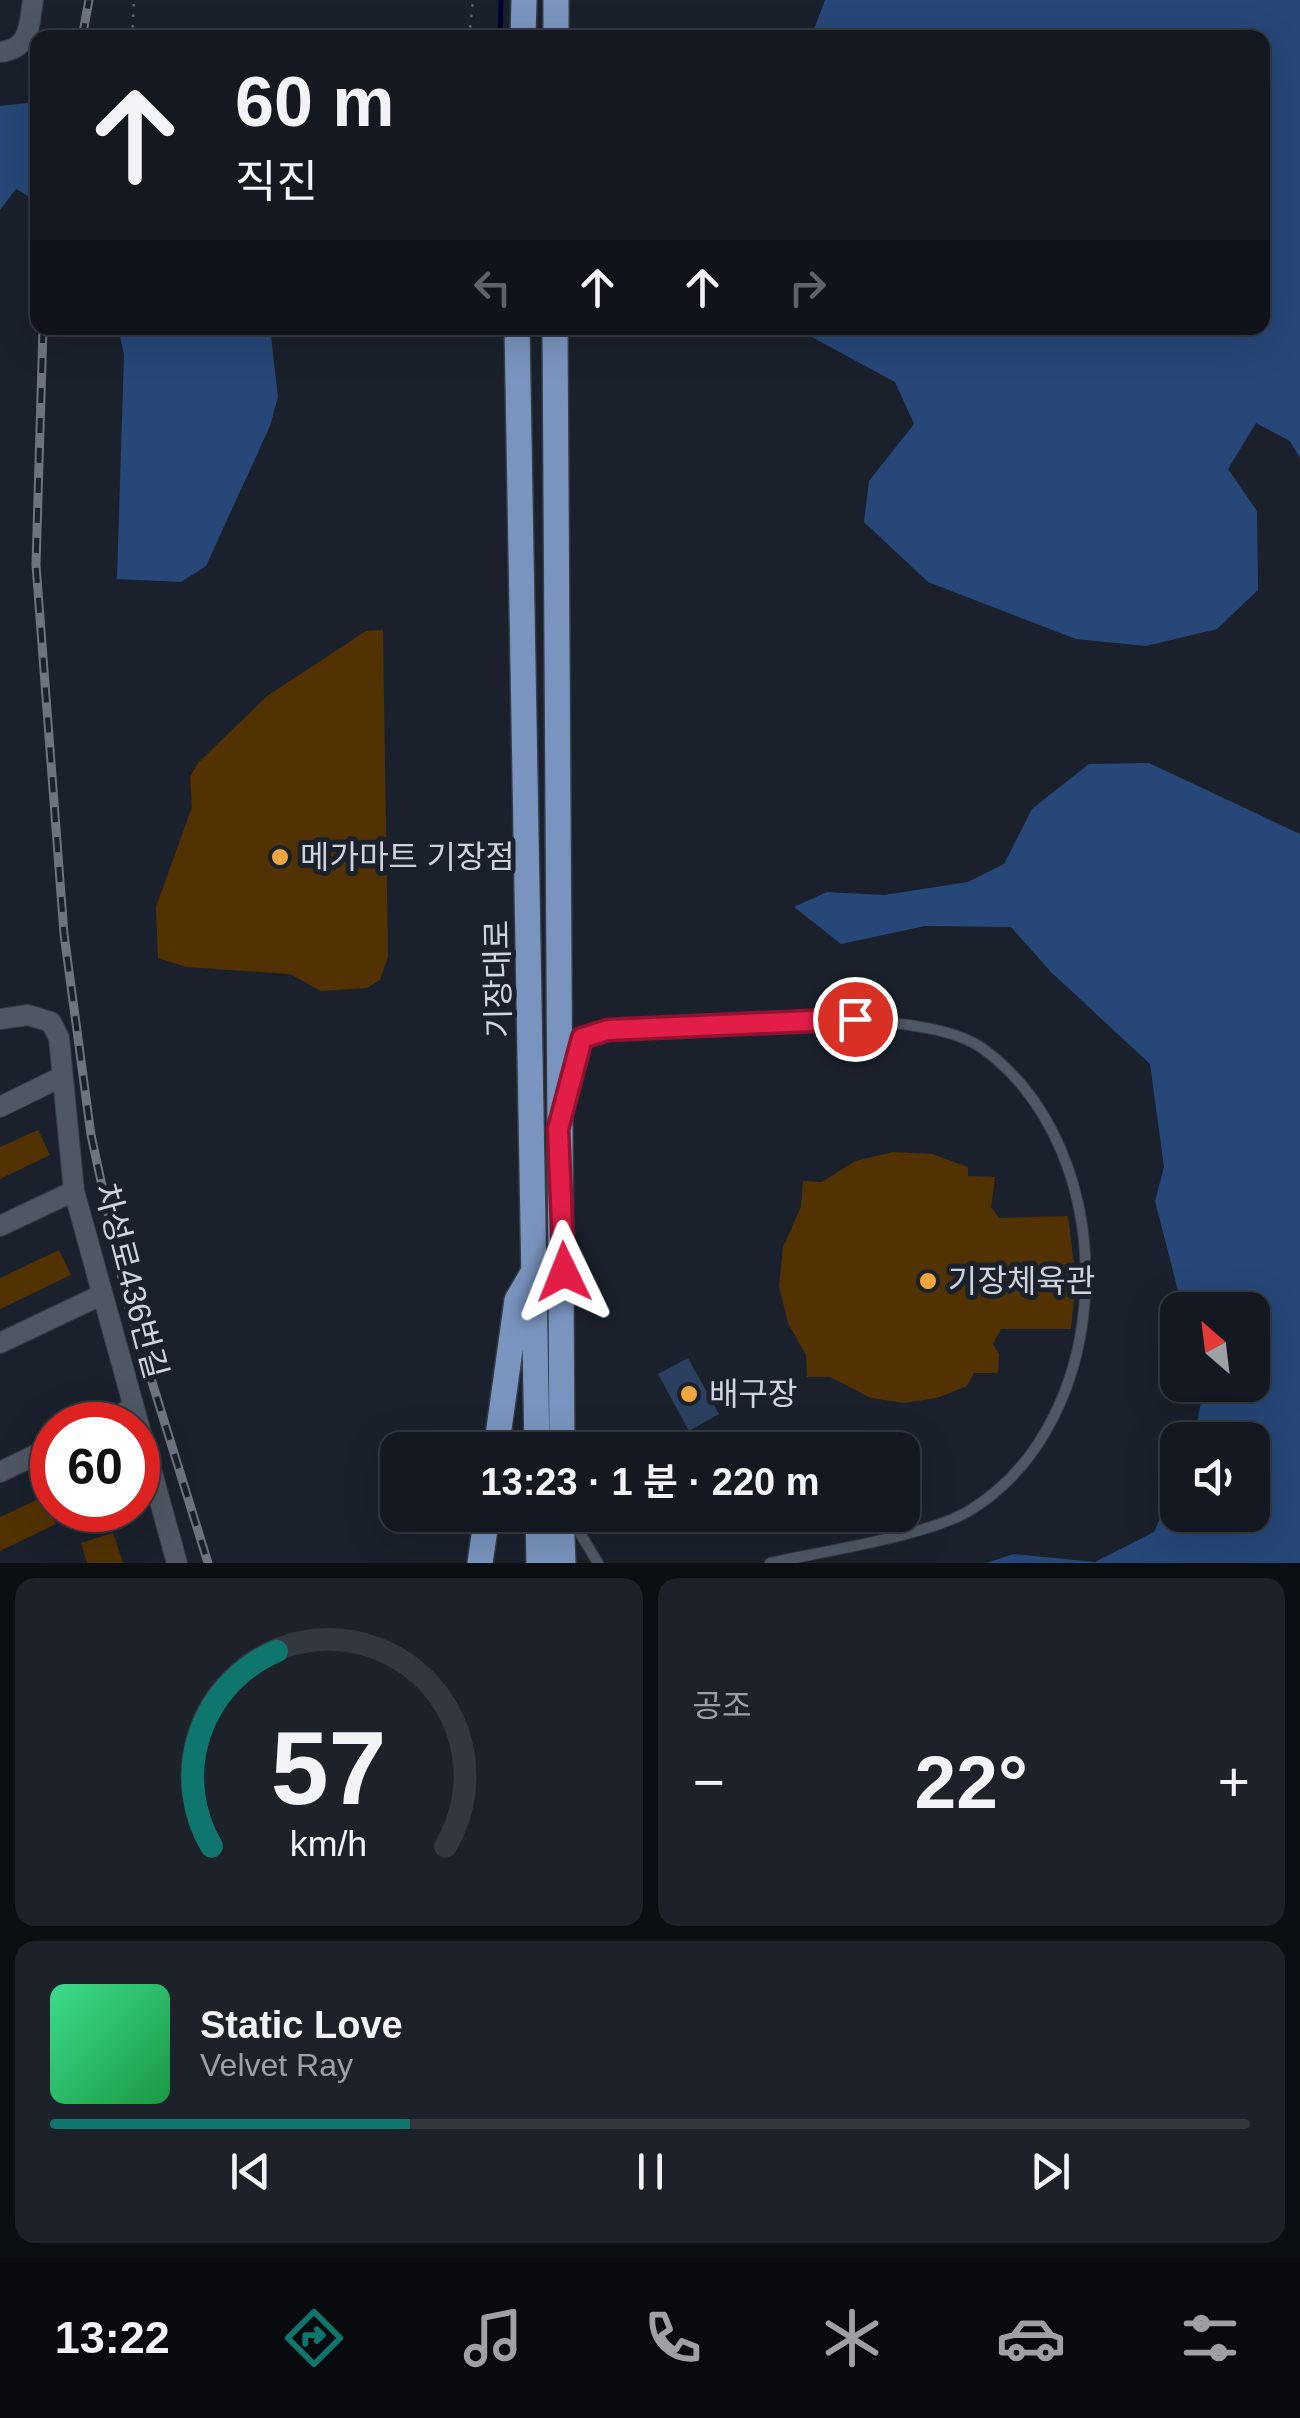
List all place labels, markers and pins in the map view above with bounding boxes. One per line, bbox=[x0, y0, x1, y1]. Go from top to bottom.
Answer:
place label: 메가마트 기장점 bbox=[300, 839, 515, 875]
marker: 메가마트 기장점 bbox=[269, 846, 291, 868]
pin bbox=[813, 977, 898, 1062]
place label: 기장체육관 bbox=[948, 1263, 1095, 1299]
marker: 기장체육관 bbox=[917, 1270, 939, 1292]
place label: 배구장 bbox=[709, 1376, 797, 1412]
marker: 배구장 bbox=[678, 1383, 700, 1405]

